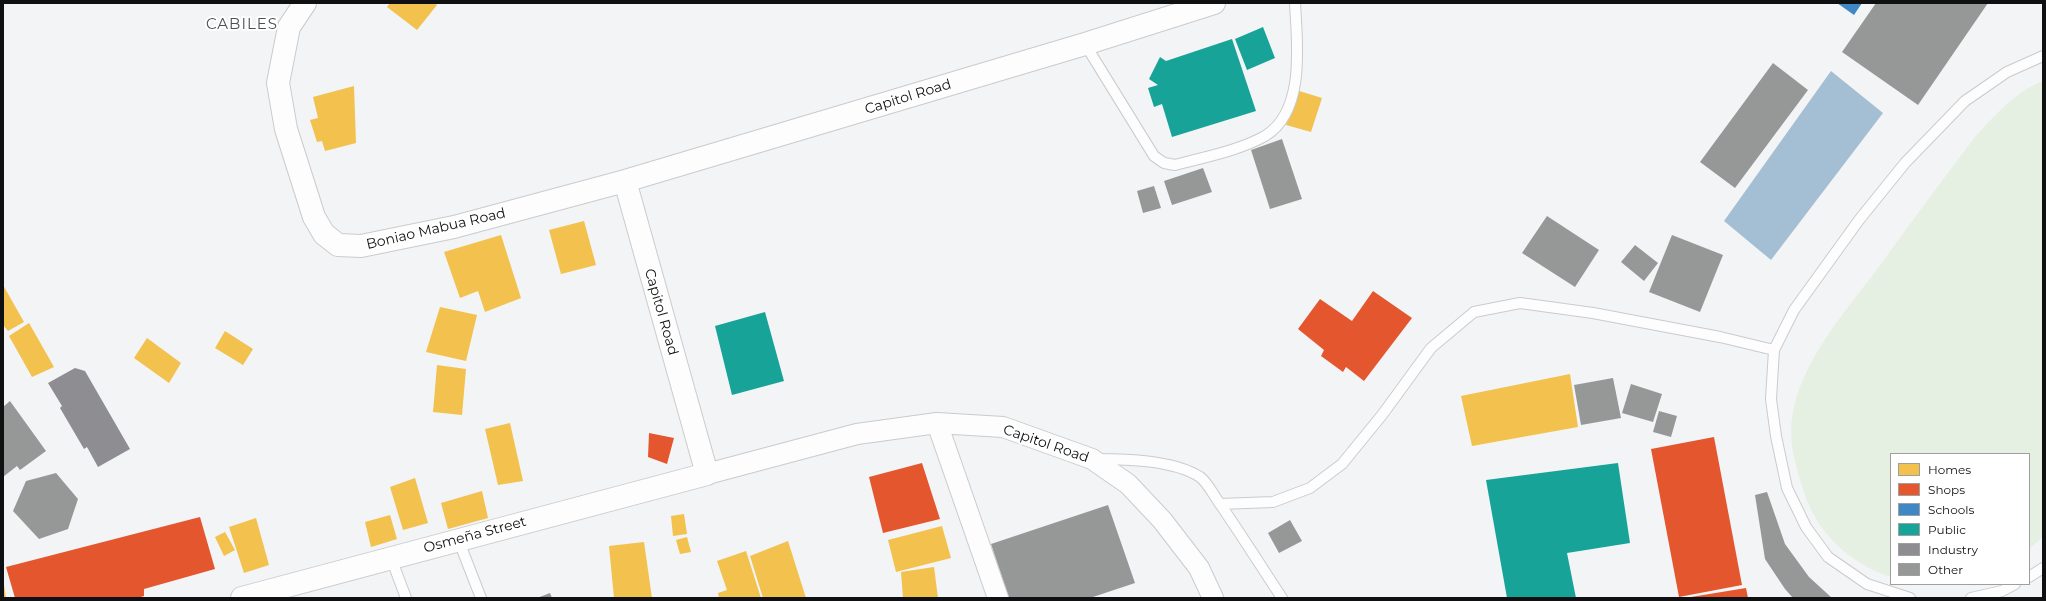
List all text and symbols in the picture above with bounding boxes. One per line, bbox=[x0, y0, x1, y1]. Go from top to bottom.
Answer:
district label: CABILES bbox=[206, 16, 278, 34]
street label: Capitol Road bbox=[863, 76, 953, 118]
street label: Boniao Mabua Road bbox=[365, 205, 507, 253]
street label: Capitol Road bbox=[641, 267, 681, 357]
street label: Capitol Road bbox=[1001, 421, 1091, 467]
legend bbox=[1890, 453, 2030, 585]
text: Homes bbox=[1928, 462, 1971, 477]
text: Shops bbox=[1928, 482, 1965, 497]
text: Schools bbox=[1928, 502, 1974, 517]
street label: Osmeña Street bbox=[422, 513, 528, 557]
text: Public bbox=[1928, 522, 1966, 537]
text: Industry bbox=[1928, 542, 1978, 557]
text: Other bbox=[1928, 562, 1963, 577]

